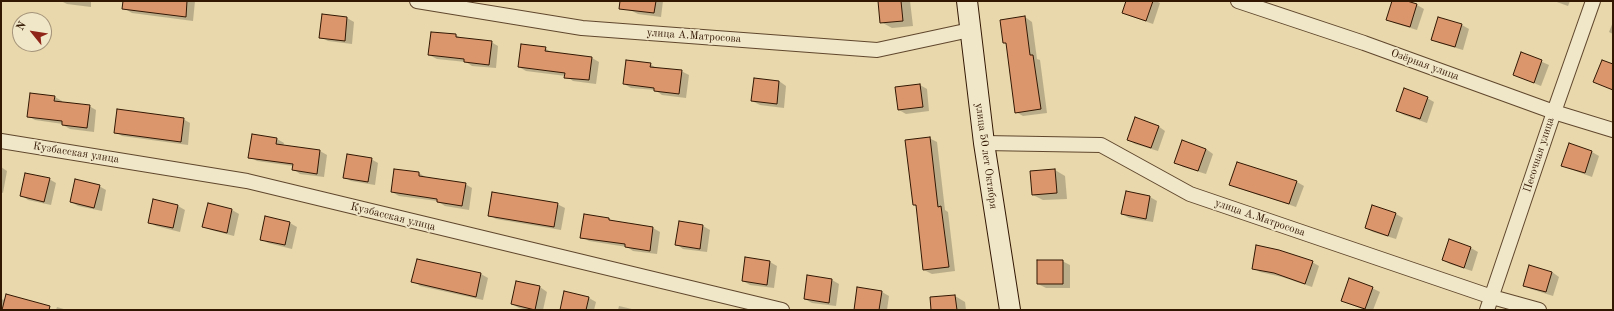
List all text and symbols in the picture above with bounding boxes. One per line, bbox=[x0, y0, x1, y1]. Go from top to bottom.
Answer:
north arrow bbox=[12, 12, 52, 52]
text: N bbox=[15, 20, 29, 33]
street label: улица А.Матросова bbox=[646, 26, 742, 46]
street label: Озёрная улица bbox=[1389, 47, 1461, 83]
street label: улица 50 лет Октября bbox=[972, 102, 1000, 210]
street label: Песочная улица bbox=[1521, 116, 1557, 194]
street label: Кузбасская улица bbox=[32, 140, 120, 166]
street label: улица А.Матросова bbox=[1213, 196, 1307, 240]
street label: Кузбасская улица bbox=[349, 200, 437, 234]

